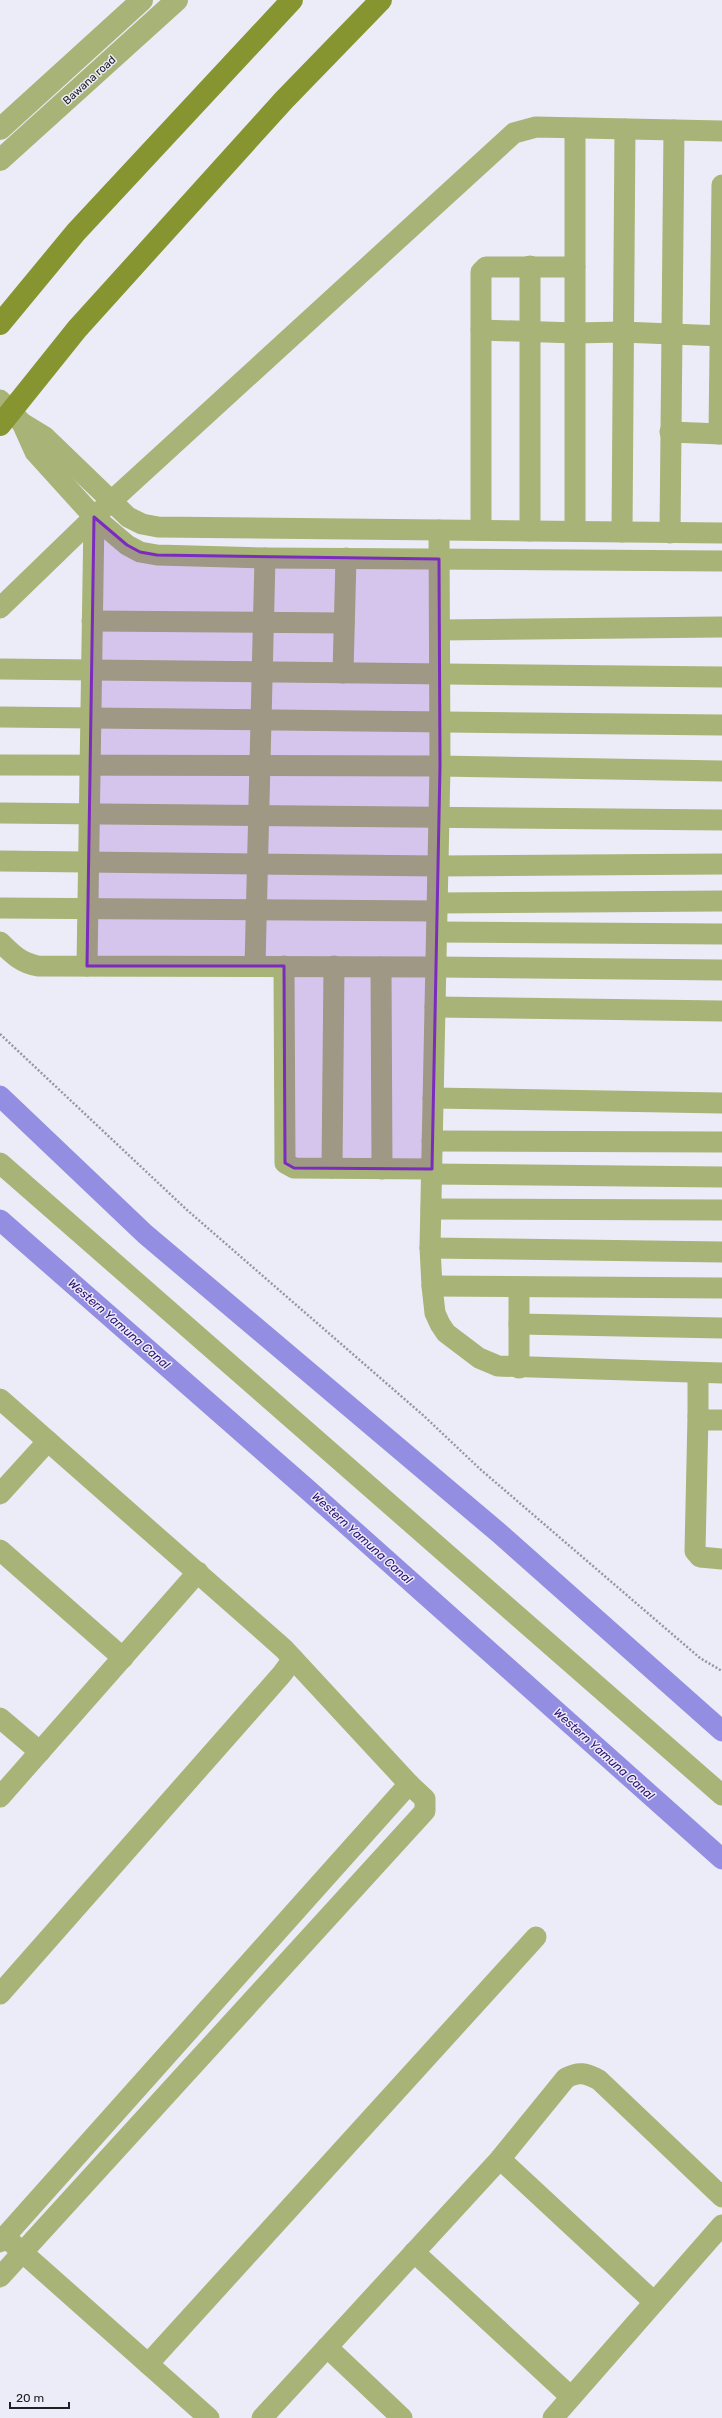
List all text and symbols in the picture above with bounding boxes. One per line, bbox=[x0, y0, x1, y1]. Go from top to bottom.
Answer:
street label: Bawana road bbox=[60, 53, 118, 107]
water label: Western Yamuna Canal bbox=[65, 1276, 173, 1373]
water label: Western Yamuna Canal bbox=[309, 1489, 416, 1587]
water label: Western Yamuna Canal bbox=[551, 1705, 658, 1803]
scale bar bbox=[10, 2384, 69, 2410]
text: 20 m bbox=[16, 2391, 44, 2405]

